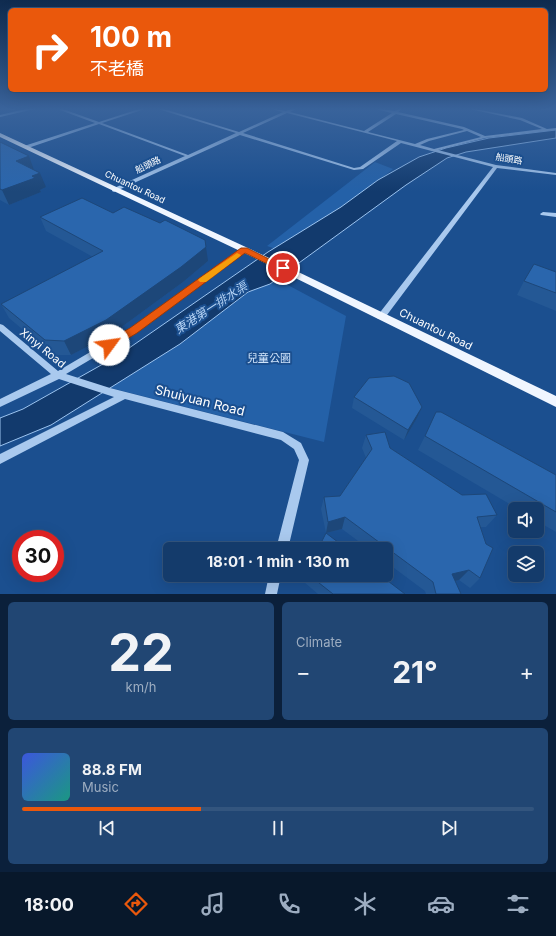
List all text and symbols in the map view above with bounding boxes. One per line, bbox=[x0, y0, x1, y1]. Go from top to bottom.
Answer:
text: 100 m bbox=[90, 20, 172, 54]
icon: right bbox=[24, 24, 76, 76]
text: 不老橋 bbox=[90, 58, 144, 79]
street label: 船頭路 bbox=[495, 151, 523, 166]
street label: 船頭路 bbox=[133, 154, 162, 175]
street label: Chuantou Road bbox=[103, 168, 167, 205]
pin bbox=[266, 251, 300, 285]
icon: arrive bbox=[272, 257, 294, 279]
water label: 東港第一排水渠 bbox=[171, 277, 252, 337]
street label: Chuantou Road bbox=[397, 305, 475, 353]
position arrow bbox=[88, 324, 130, 366]
street label: Xinyi Road bbox=[17, 325, 69, 371]
park label: 兒童公園 bbox=[247, 351, 291, 365]
street label: Shuiyuan Road bbox=[153, 381, 247, 419]
map controls bbox=[508, 502, 544, 582]
button: sound bbox=[508, 502, 544, 538]
speed limit sign: 30 bbox=[12, 530, 64, 582]
button: layers bbox=[508, 546, 544, 582]
text: 18:01 · 1 min · 130 m bbox=[207, 552, 349, 571]
text: 22 bbox=[108, 621, 174, 684]
text: Climate bbox=[296, 634, 342, 650]
text: 21° bbox=[392, 654, 438, 690]
text: − bbox=[296, 659, 311, 685]
text: + bbox=[519, 659, 534, 685]
text: km/h bbox=[126, 679, 156, 695]
text: 88.8 FM bbox=[82, 760, 142, 779]
text: Music bbox=[82, 779, 119, 795]
icon: previous bbox=[96, 817, 118, 839]
icon: pause bbox=[267, 817, 289, 839]
icon: next bbox=[438, 817, 460, 839]
icon: directions bbox=[122, 890, 150, 918]
icon: music bbox=[199, 890, 227, 918]
icon: phone bbox=[275, 890, 303, 918]
icon: climate bbox=[351, 890, 379, 918]
icon: car bbox=[427, 890, 455, 918]
icon: filters bbox=[504, 890, 532, 918]
text: 18:00 bbox=[24, 894, 74, 915]

